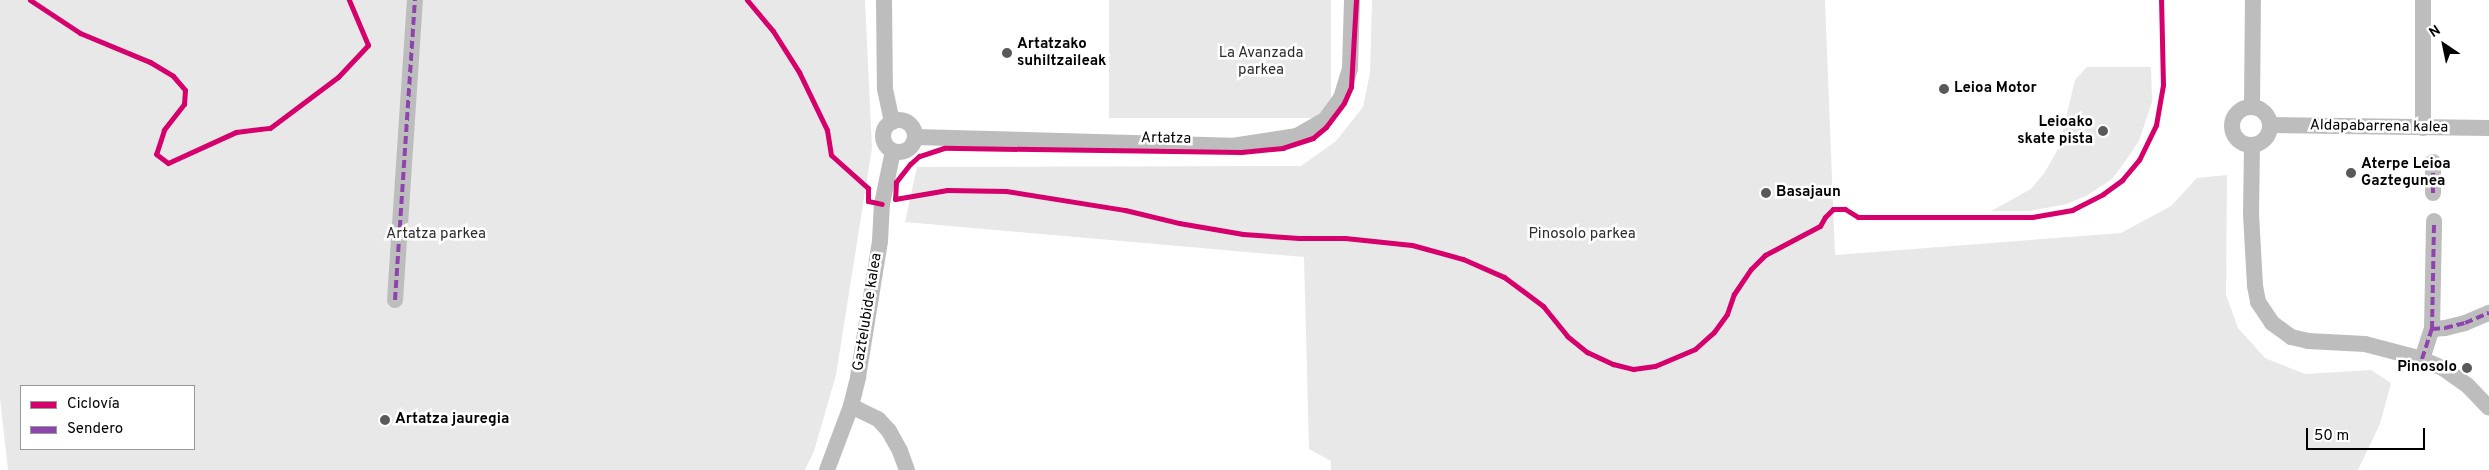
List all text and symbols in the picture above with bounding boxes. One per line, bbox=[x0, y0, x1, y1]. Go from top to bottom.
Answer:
north arrow bbox=[2419, 20, 2469, 70]
text: N bbox=[2426, 22, 2444, 42]
place label: Artatzako suhiltzaileak bbox=[1017, 35, 1106, 70]
park label: La Avanzada parkea bbox=[1218, 44, 1304, 79]
marker: Artatzako suhiltzaileak bbox=[1001, 47, 1013, 59]
place label: Leioa Motor bbox=[1954, 80, 2037, 98]
marker: Leioa Motor bbox=[1938, 83, 1950, 95]
place label: Leioako skate pista bbox=[2017, 113, 2093, 148]
street label: Aldapabarrena kalea bbox=[2310, 117, 2448, 137]
marker: Leioako skate pista bbox=[2097, 125, 2109, 137]
street label: Artatza bbox=[1141, 130, 1191, 148]
place label: Aterpe Leioa Gaztegunea bbox=[2361, 155, 2451, 190]
marker: Aterpe Leioa Gaztegunea bbox=[2345, 167, 2357, 179]
place label: Basajaun bbox=[1776, 184, 1841, 202]
marker: Basajaun bbox=[1760, 187, 1772, 199]
park label: Artatza parkea bbox=[386, 226, 486, 244]
park label: Pinosolo parkea bbox=[1528, 226, 1636, 244]
street label: Gaztelubide kalea bbox=[850, 252, 886, 372]
place label: Pinosolo bbox=[2397, 359, 2457, 377]
marker: Pinosolo bbox=[2461, 362, 2473, 374]
legend bbox=[20, 385, 195, 450]
text: Ciclovía bbox=[67, 395, 120, 414]
place label: Artatza jauregia bbox=[395, 411, 509, 429]
marker: Artatza jauregia bbox=[379, 414, 391, 426]
scale bar bbox=[2309, 418, 2428, 450]
text: Sendero bbox=[67, 420, 123, 439]
text: 50 m bbox=[2314, 427, 2349, 446]

